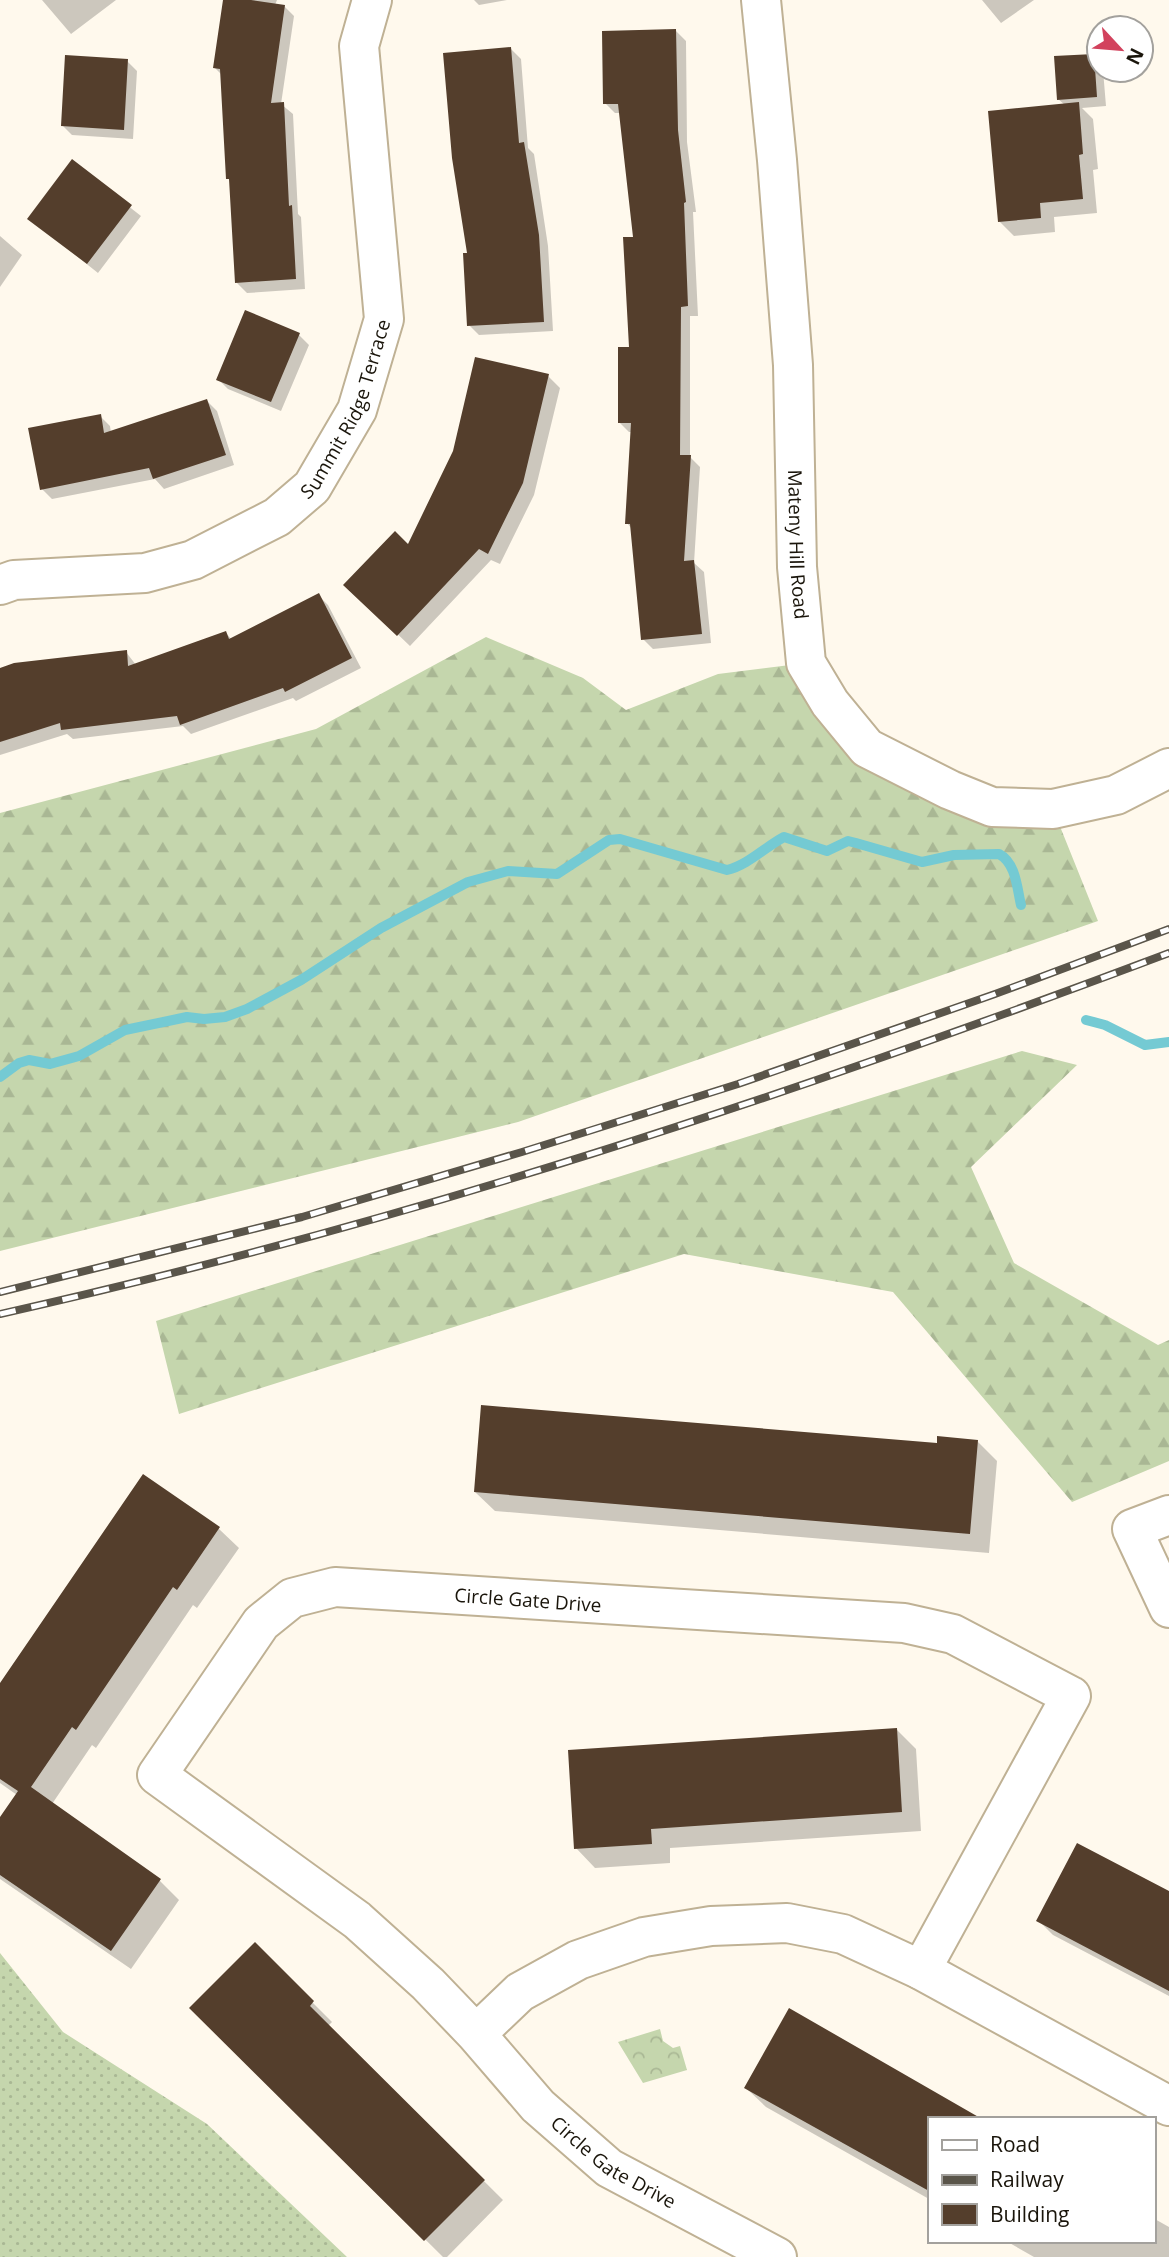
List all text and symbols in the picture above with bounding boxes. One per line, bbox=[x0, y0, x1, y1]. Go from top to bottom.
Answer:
north arrow bbox=[1085, 14, 1155, 84]
text: N bbox=[1120, 44, 1150, 69]
street label: Summit Ridge Terrace bbox=[295, 316, 396, 504]
street label: Mateny Hill Road bbox=[782, 469, 815, 620]
street label: Circle Gate Drive bbox=[454, 1582, 602, 1618]
street label: Circle Gate Drive bbox=[545, 2110, 681, 2214]
legend bbox=[928, 2117, 1155, 2243]
text: Road bbox=[990, 2130, 1040, 2158]
text: Railway bbox=[990, 2165, 1064, 2193]
text: Building bbox=[990, 2200, 1069, 2228]

